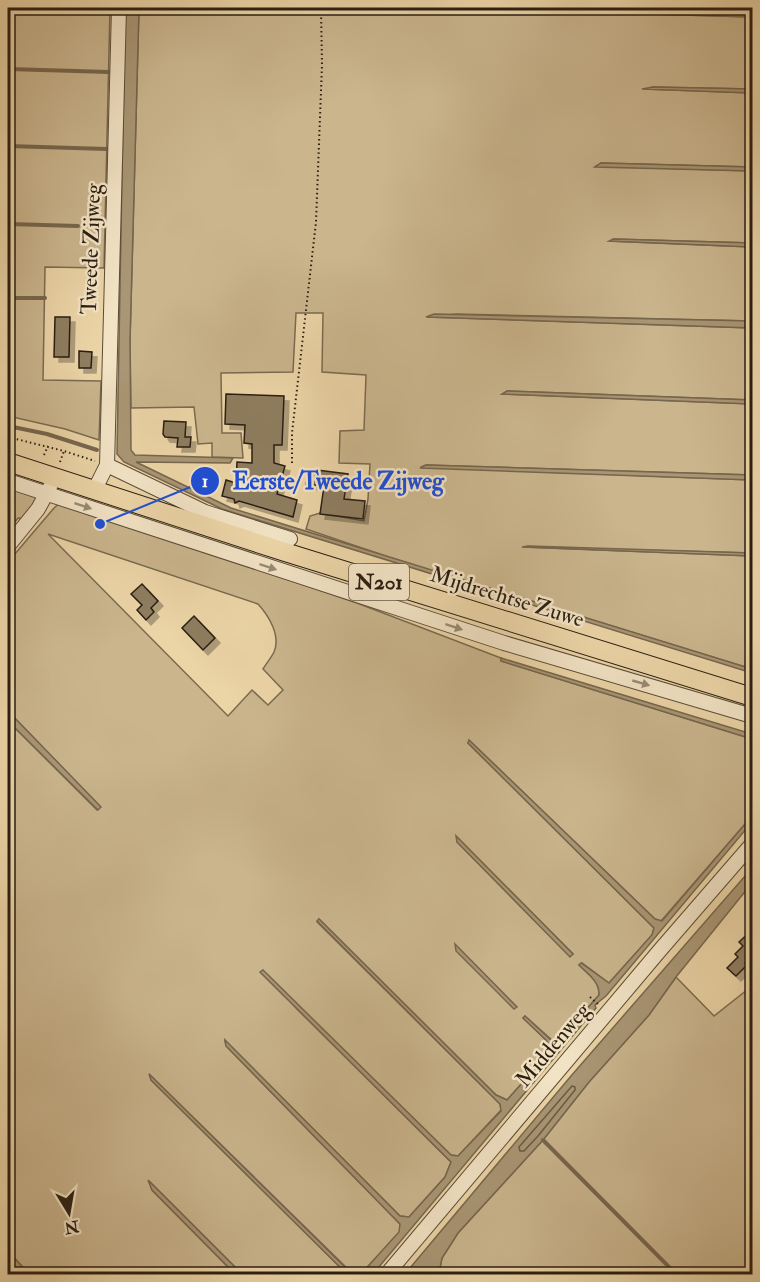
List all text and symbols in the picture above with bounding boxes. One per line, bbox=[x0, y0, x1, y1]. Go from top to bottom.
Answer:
street label: Tweede Zijweg bbox=[75, 182, 107, 315]
callout: Eerste/Tweede Zijweg bbox=[190, 460, 456, 502]
text: Eerste/Tweede Zijweg bbox=[232, 466, 445, 497]
text: 1 bbox=[202, 470, 208, 493]
one-way arrow bbox=[74, 502, 92, 511]
street label: Mijdrechtse Zuwe bbox=[427, 560, 587, 634]
one-way arrow bbox=[259, 563, 277, 572]
road number: N201 bbox=[349, 564, 409, 600]
one-way arrow bbox=[445, 623, 463, 632]
one-way arrow bbox=[632, 679, 650, 688]
street label: Middenweg bbox=[509, 996, 597, 1093]
north arrow bbox=[39, 1183, 99, 1243]
text: N bbox=[62, 1215, 82, 1238]

